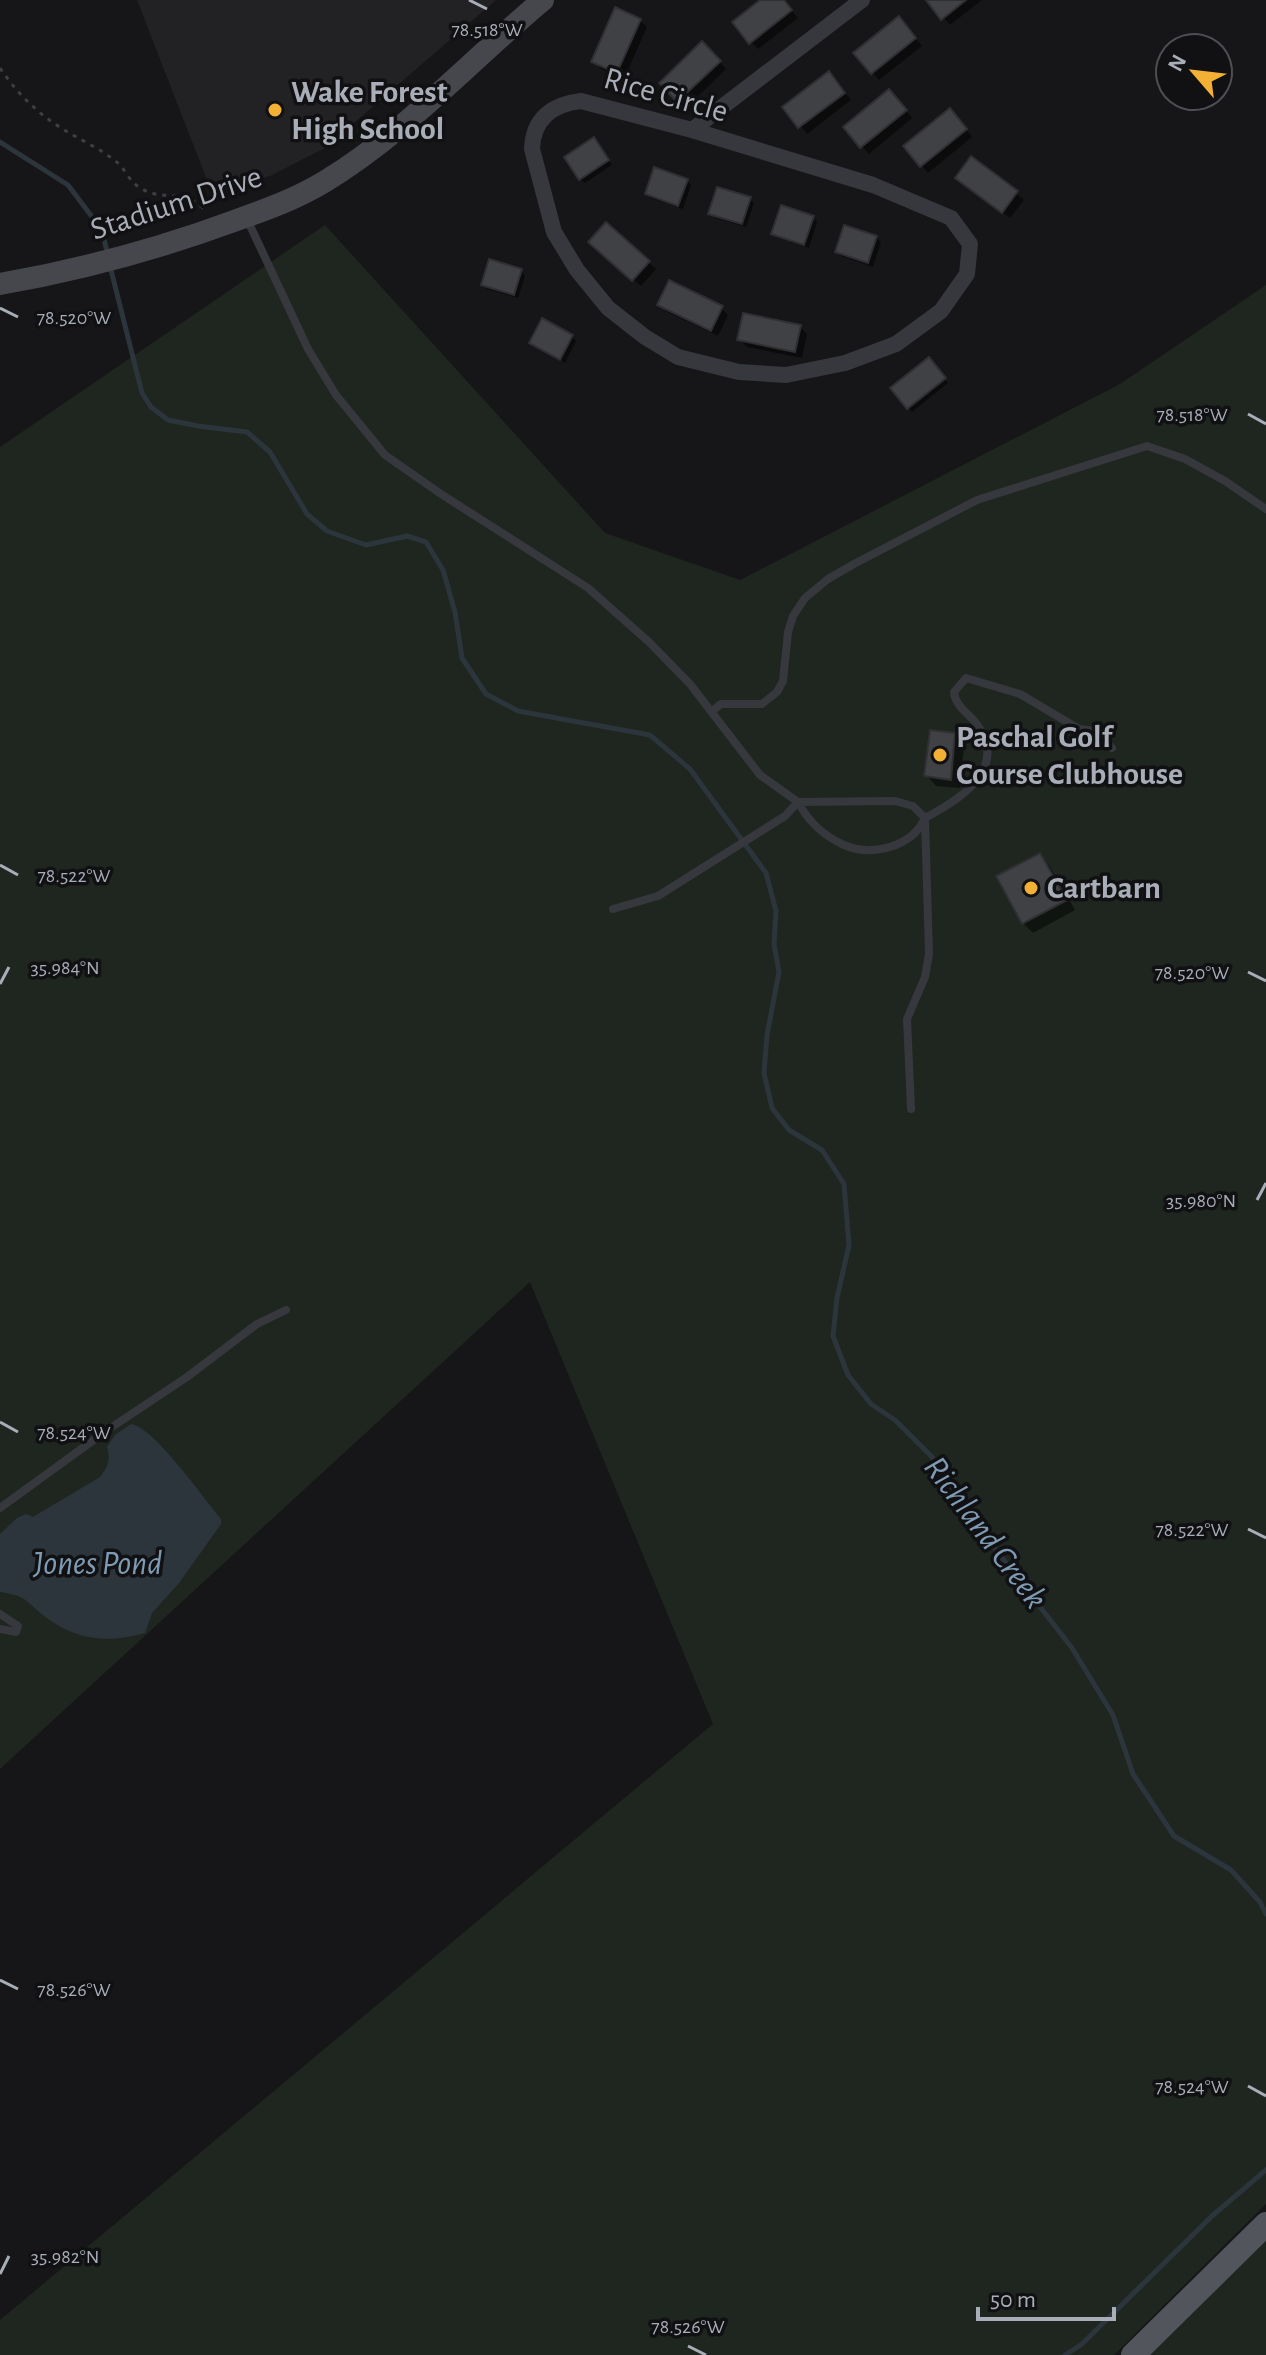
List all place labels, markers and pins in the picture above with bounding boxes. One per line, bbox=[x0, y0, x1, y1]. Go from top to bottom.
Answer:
place label: Wake Forest High School bbox=[291, 76, 448, 145]
marker: Wake Forest High School bbox=[266, 101, 284, 119]
place label: Paschal Golf Course Clubhouse bbox=[956, 721, 1183, 790]
marker: Paschal Golf Course Clubhouse bbox=[931, 746, 949, 764]
place label: Cartbarn bbox=[1047, 872, 1161, 904]
marker: Cartbarn bbox=[1022, 879, 1040, 897]

